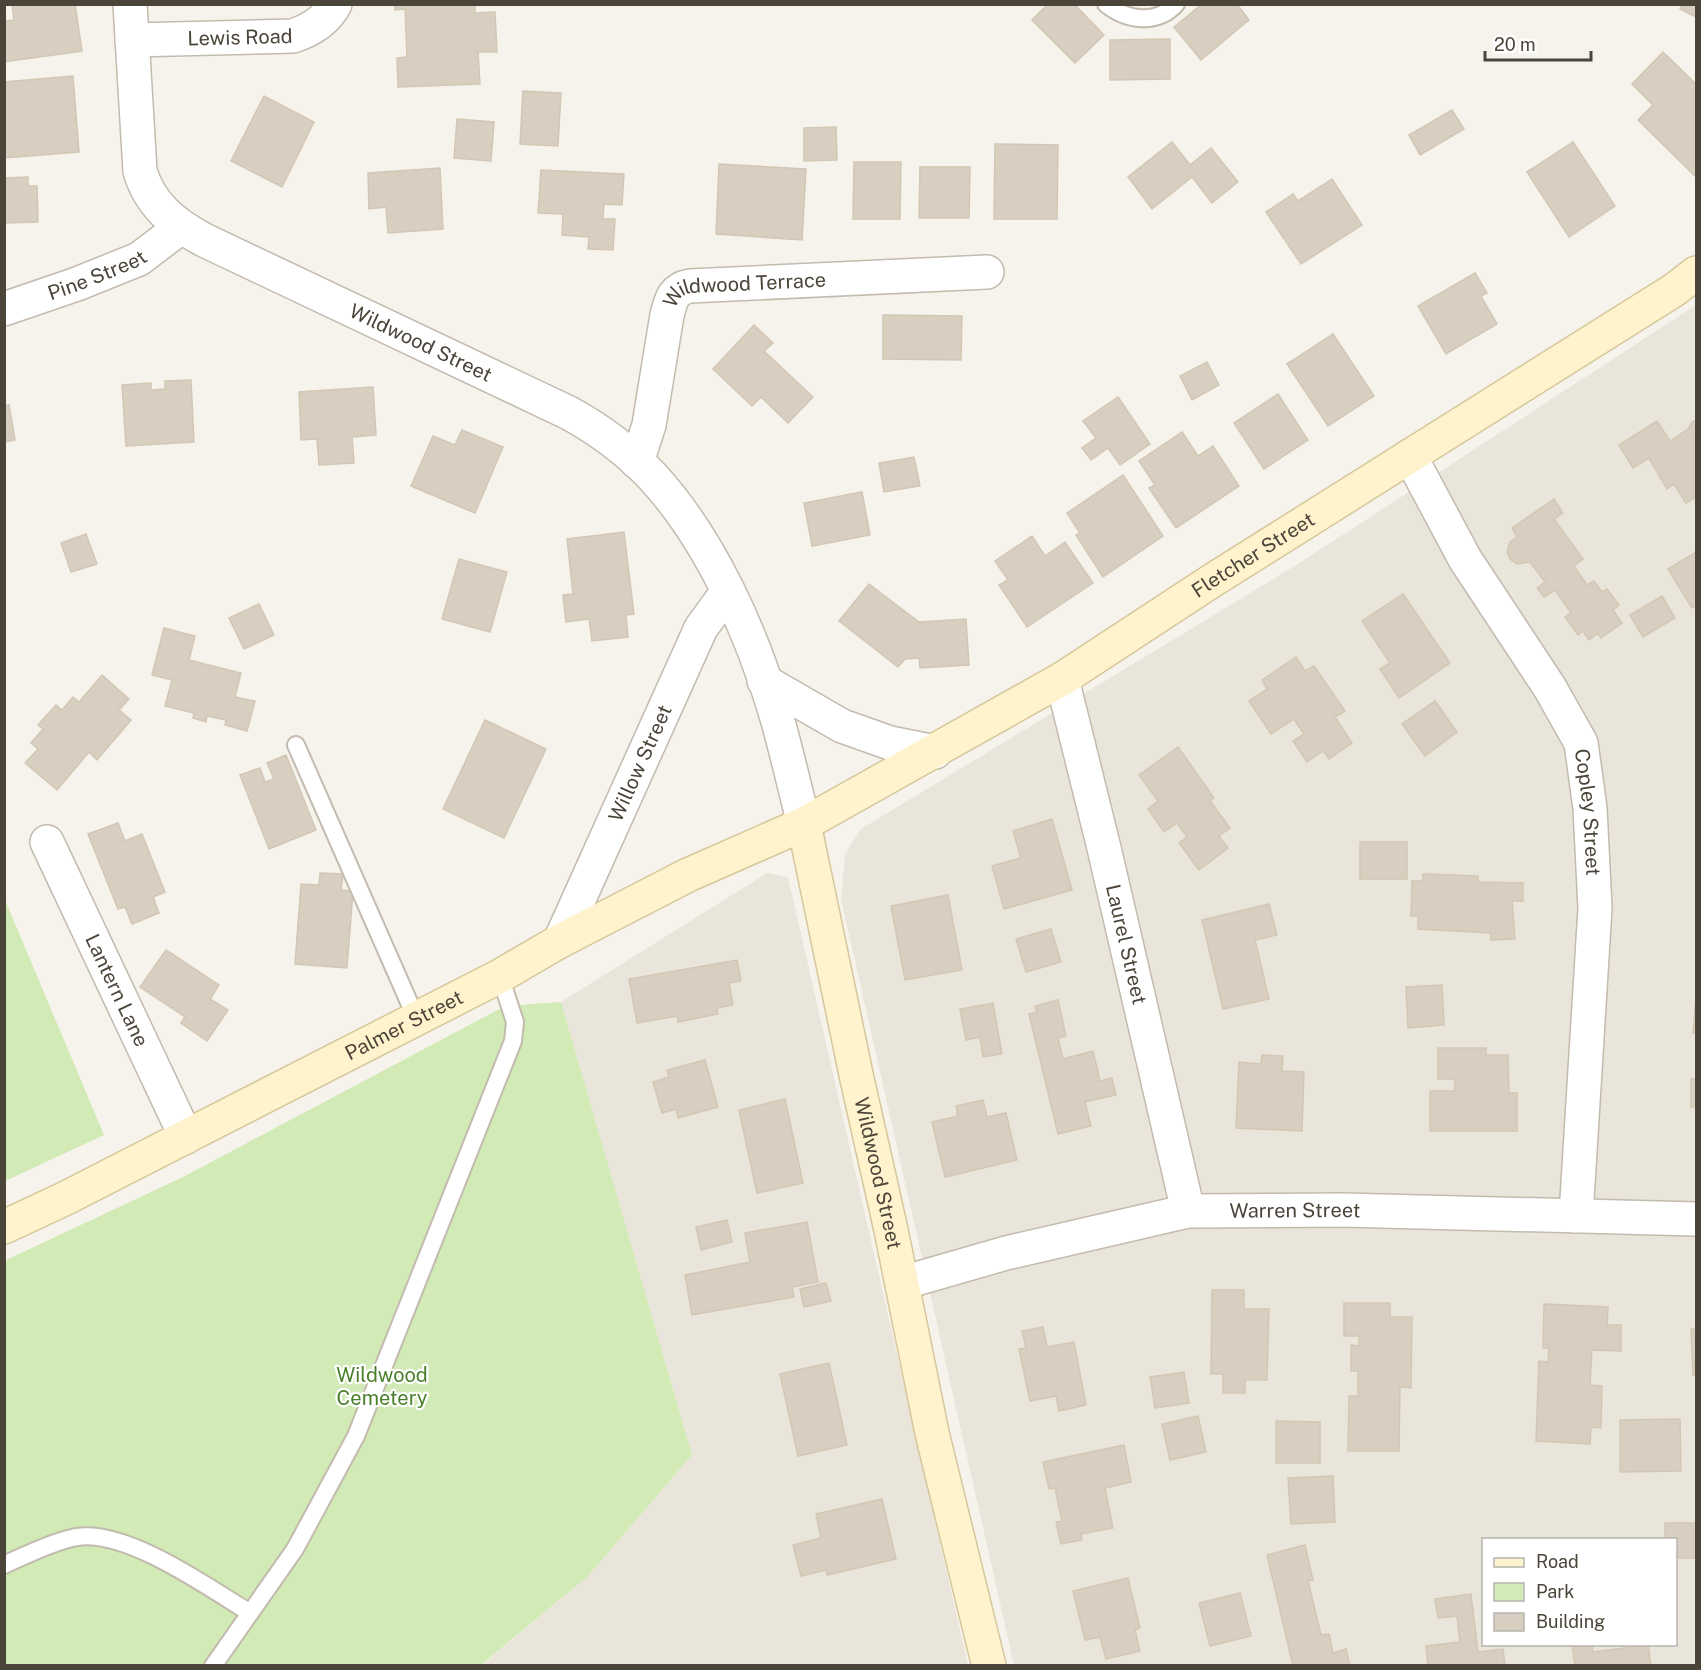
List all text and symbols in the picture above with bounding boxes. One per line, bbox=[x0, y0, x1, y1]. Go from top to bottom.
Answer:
street label: Lewis Road bbox=[187, 24, 293, 51]
scale bar bbox=[1485, 24, 1592, 62]
text: 20 m bbox=[1494, 34, 1536, 55]
street label: Pine Street bbox=[45, 245, 152, 305]
street label: Wildwood Terrace bbox=[658, 268, 827, 311]
street label: Wildwood Street bbox=[346, 299, 496, 387]
street label: Fletcher Street bbox=[1187, 507, 1319, 603]
street label: Willow Street bbox=[603, 701, 677, 825]
street label: Copley Street bbox=[1570, 747, 1605, 876]
street label: Laurel Street bbox=[1101, 882, 1152, 1007]
street label: Lantern Lane bbox=[80, 930, 154, 1051]
street label: Palmer Street bbox=[341, 985, 467, 1065]
street label: Wildwood Street bbox=[849, 1095, 907, 1251]
street label: Warren Street bbox=[1229, 1198, 1361, 1223]
park label: Wildwood Cemetery bbox=[336, 1363, 428, 1410]
legend bbox=[1482, 1538, 1677, 1646]
text: Road bbox=[1536, 1551, 1579, 1572]
text: Park bbox=[1536, 1581, 1574, 1602]
text: Building bbox=[1536, 1611, 1605, 1632]

